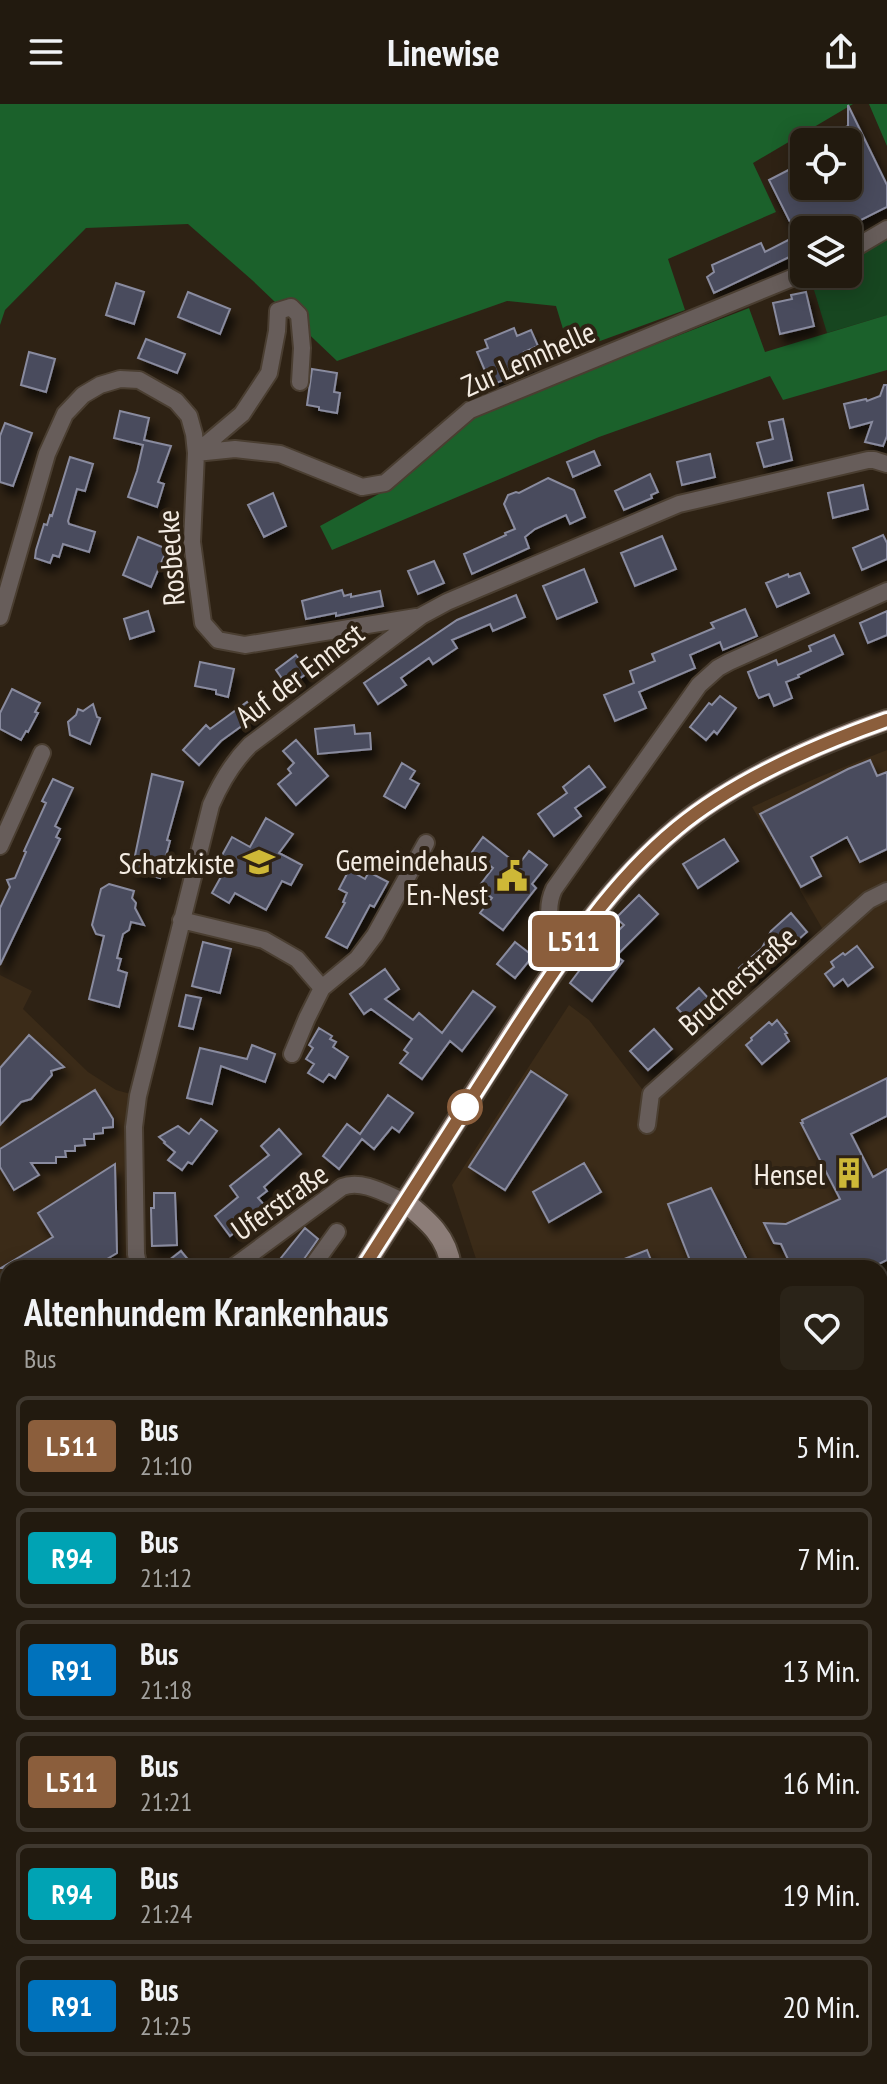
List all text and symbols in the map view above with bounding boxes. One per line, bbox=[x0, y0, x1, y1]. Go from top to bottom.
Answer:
text: Linewise bbox=[387, 29, 500, 76]
icon: menu bbox=[24, 30, 68, 74]
icon: share bbox=[819, 30, 863, 74]
map controls bbox=[790, 128, 862, 288]
button: locate bbox=[790, 128, 862, 200]
button: layers bbox=[790, 216, 862, 288]
street label: Zur Lennhelle bbox=[455, 311, 601, 405]
street label: Rosbecke bbox=[147, 509, 193, 607]
street label: Auf der Ennest bbox=[227, 612, 372, 735]
place label: Gemeindehaus En-Nest bbox=[336, 840, 489, 913]
place label: Schatzkiste bbox=[119, 843, 235, 882]
school or university icon: Schatzkiste bbox=[242, 845, 276, 879]
public building icon: Gemeindehaus En-Nest bbox=[495, 859, 529, 893]
line badge: L511 bbox=[518, 915, 630, 967]
street label: Brucherstraße bbox=[670, 917, 804, 1043]
text: L511 bbox=[548, 922, 600, 959]
unlabelled marker bbox=[448, 1090, 482, 1124]
street label: Uferstraße bbox=[223, 1154, 335, 1248]
place label: Hensel bbox=[754, 1154, 825, 1193]
building icon: Hensel bbox=[832, 1156, 866, 1190]
button: heart bbox=[780, 1286, 864, 1370]
text: Altenhundem Krankenhaus bbox=[24, 1287, 389, 1336]
text: Bus bbox=[24, 1342, 56, 1375]
text: Bus bbox=[140, 1410, 179, 1449]
text: L511 bbox=[46, 1427, 98, 1464]
text: 5 Min. bbox=[796, 1427, 860, 1466]
text: 21:10 bbox=[140, 1449, 192, 1482]
text: Bus bbox=[140, 1522, 179, 1561]
text: R94 bbox=[52, 1539, 92, 1576]
text: 7 Min. bbox=[797, 1539, 860, 1578]
text: 21:12 bbox=[140, 1561, 192, 1594]
text: Bus bbox=[140, 1634, 179, 1673]
text: R91 bbox=[52, 1651, 92, 1688]
text: 13 Min. bbox=[783, 1651, 860, 1690]
text: 21:18 bbox=[140, 1673, 192, 1706]
text: Bus bbox=[140, 1746, 179, 1785]
text: L511 bbox=[46, 1763, 98, 1800]
text: 16 Min. bbox=[783, 1763, 860, 1802]
text: 21:21 bbox=[140, 1785, 192, 1818]
text: Bus bbox=[140, 1858, 179, 1897]
text: R94 bbox=[52, 1875, 92, 1912]
text: 19 Min. bbox=[783, 1875, 860, 1914]
text: 21:24 bbox=[140, 1897, 192, 1930]
text: Bus bbox=[140, 1970, 179, 2009]
text: R91 bbox=[52, 1987, 92, 2024]
text: 20 Min. bbox=[783, 1987, 860, 2026]
text: 21:25 bbox=[140, 2009, 192, 2042]

